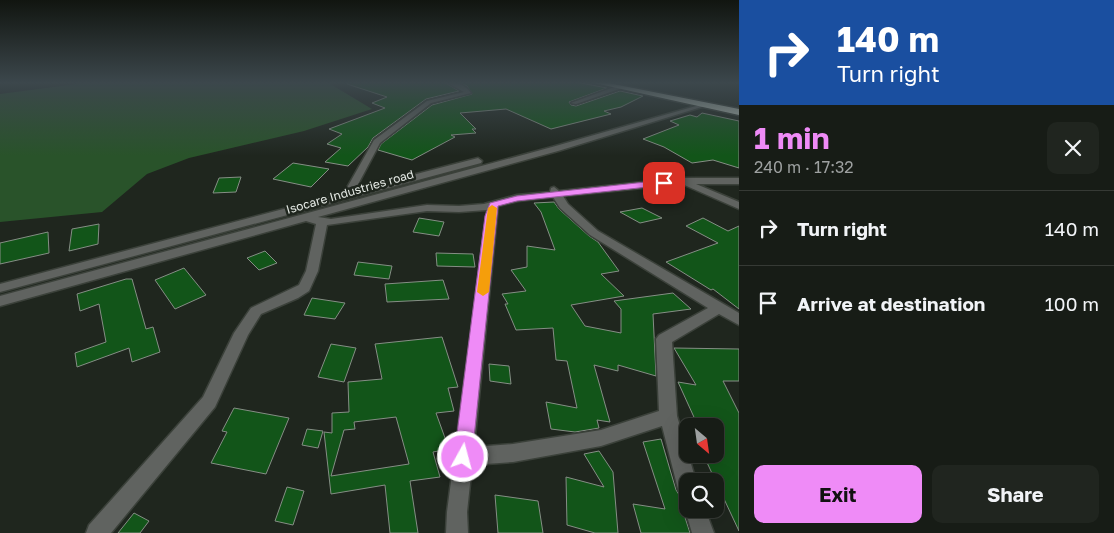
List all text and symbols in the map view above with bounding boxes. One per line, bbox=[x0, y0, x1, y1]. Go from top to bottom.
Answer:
text: 140 m bbox=[837, 18, 939, 60]
icon: right bbox=[754, 20, 819, 85]
text: Turn right bbox=[837, 60, 940, 87]
text: 1 min bbox=[754, 120, 830, 156]
button: close bbox=[1047, 122, 1099, 174]
text: 240 m · 17:32 bbox=[754, 157, 854, 177]
pin bbox=[643, 162, 685, 204]
street label: Isocare Industries road bbox=[284, 166, 416, 217]
icon: arrive bbox=[650, 169, 678, 197]
icon: right bbox=[754, 214, 782, 242]
text: Turn right bbox=[797, 217, 887, 240]
text: 140 m bbox=[1045, 217, 1099, 240]
icon: arrive bbox=[754, 289, 782, 317]
text: Arrive at destination bbox=[797, 292, 985, 315]
text: 100 m bbox=[1045, 292, 1099, 315]
north arrow bbox=[679, 418, 724, 462]
map controls bbox=[679, 418, 724, 518]
position arrow bbox=[436, 430, 488, 482]
button: Exit bbox=[754, 465, 922, 523]
button: Share bbox=[932, 465, 1099, 523]
button: search bbox=[679, 473, 724, 518]

